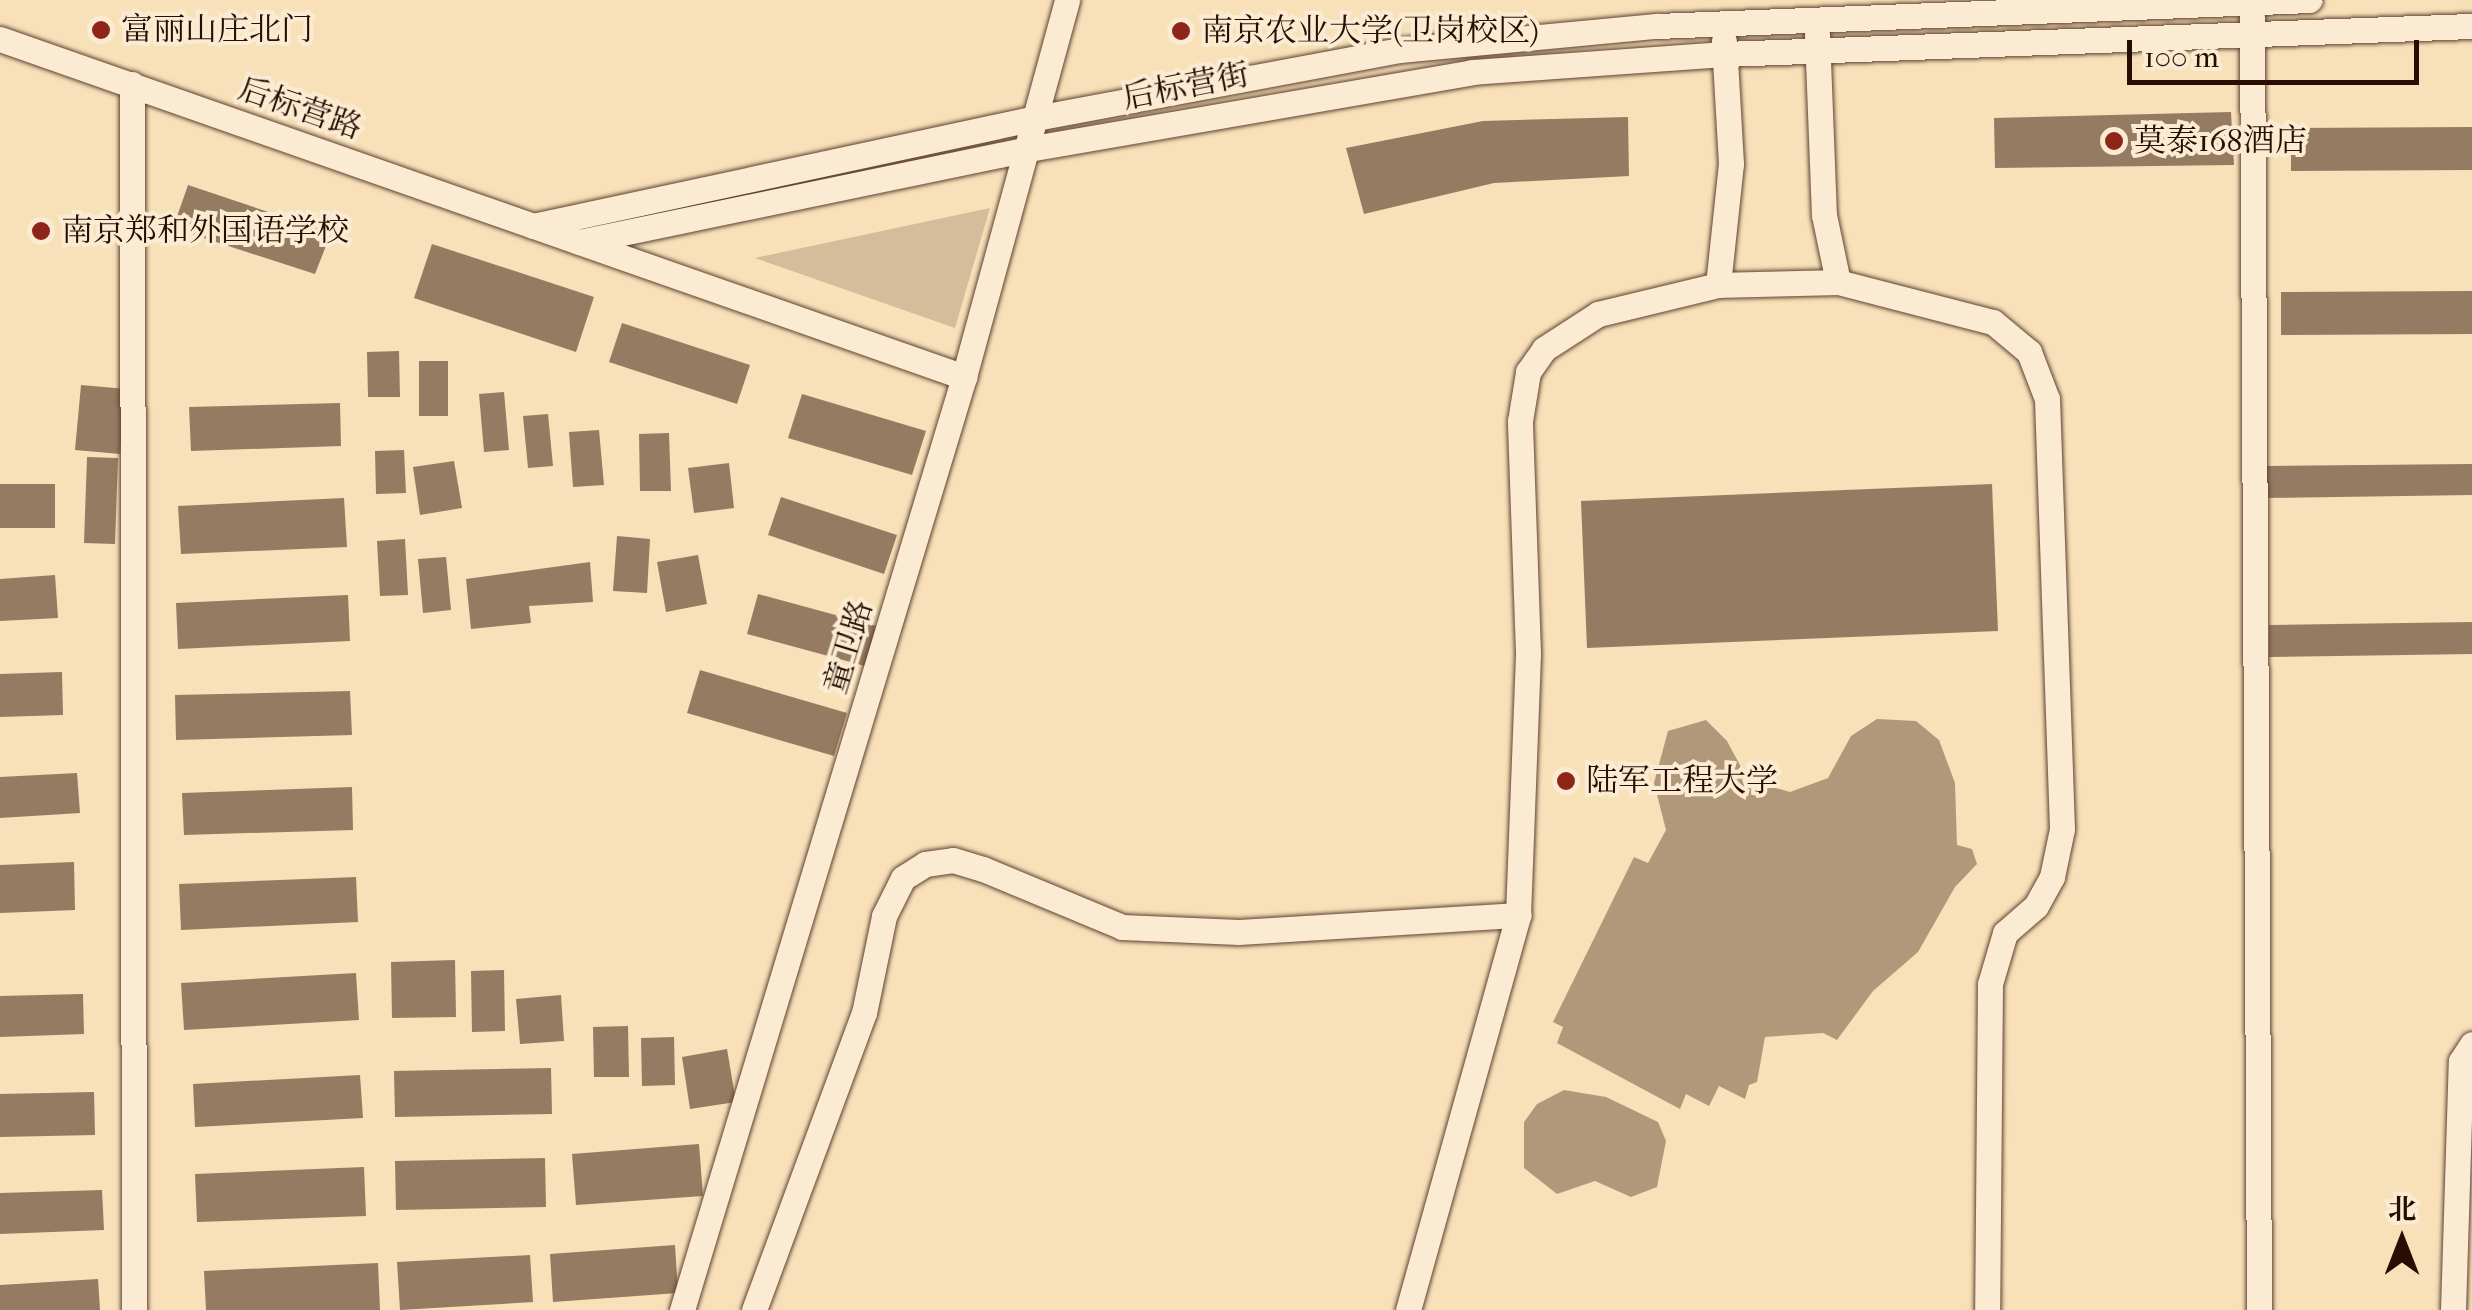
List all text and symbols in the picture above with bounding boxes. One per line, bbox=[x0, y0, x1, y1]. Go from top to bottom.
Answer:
place label: 富丽山庄北门 bbox=[121, 11, 313, 49]
place label: 南京农业大学(卫岗校区) bbox=[1201, 12, 1539, 50]
marker: 富丽山庄北门 bbox=[90, 19, 112, 41]
marker: 南京农业大学(卫岗校区) bbox=[1170, 20, 1192, 42]
scale bar bbox=[2132, 20, 2424, 82]
text: 100 m bbox=[2144, 40, 2219, 75]
street label: 后标营街 bbox=[1120, 56, 1252, 118]
street label: 后标营路 bbox=[233, 70, 367, 148]
place label: 莫泰168酒店 bbox=[2134, 122, 2307, 160]
marker: 莫泰168酒店 bbox=[2103, 130, 2125, 152]
place label: 南京郑和外国语学校 bbox=[61, 212, 349, 250]
marker: 南京郑和外国语学校 bbox=[30, 220, 52, 242]
street label: 童卫路 bbox=[817, 595, 881, 699]
place label: 陆军工程大学 bbox=[1586, 762, 1778, 800]
marker: 陆军工程大学 bbox=[1555, 770, 1577, 792]
north arrow bbox=[2352, 1190, 2452, 1290]
text: 北 bbox=[2388, 1193, 2416, 1226]

